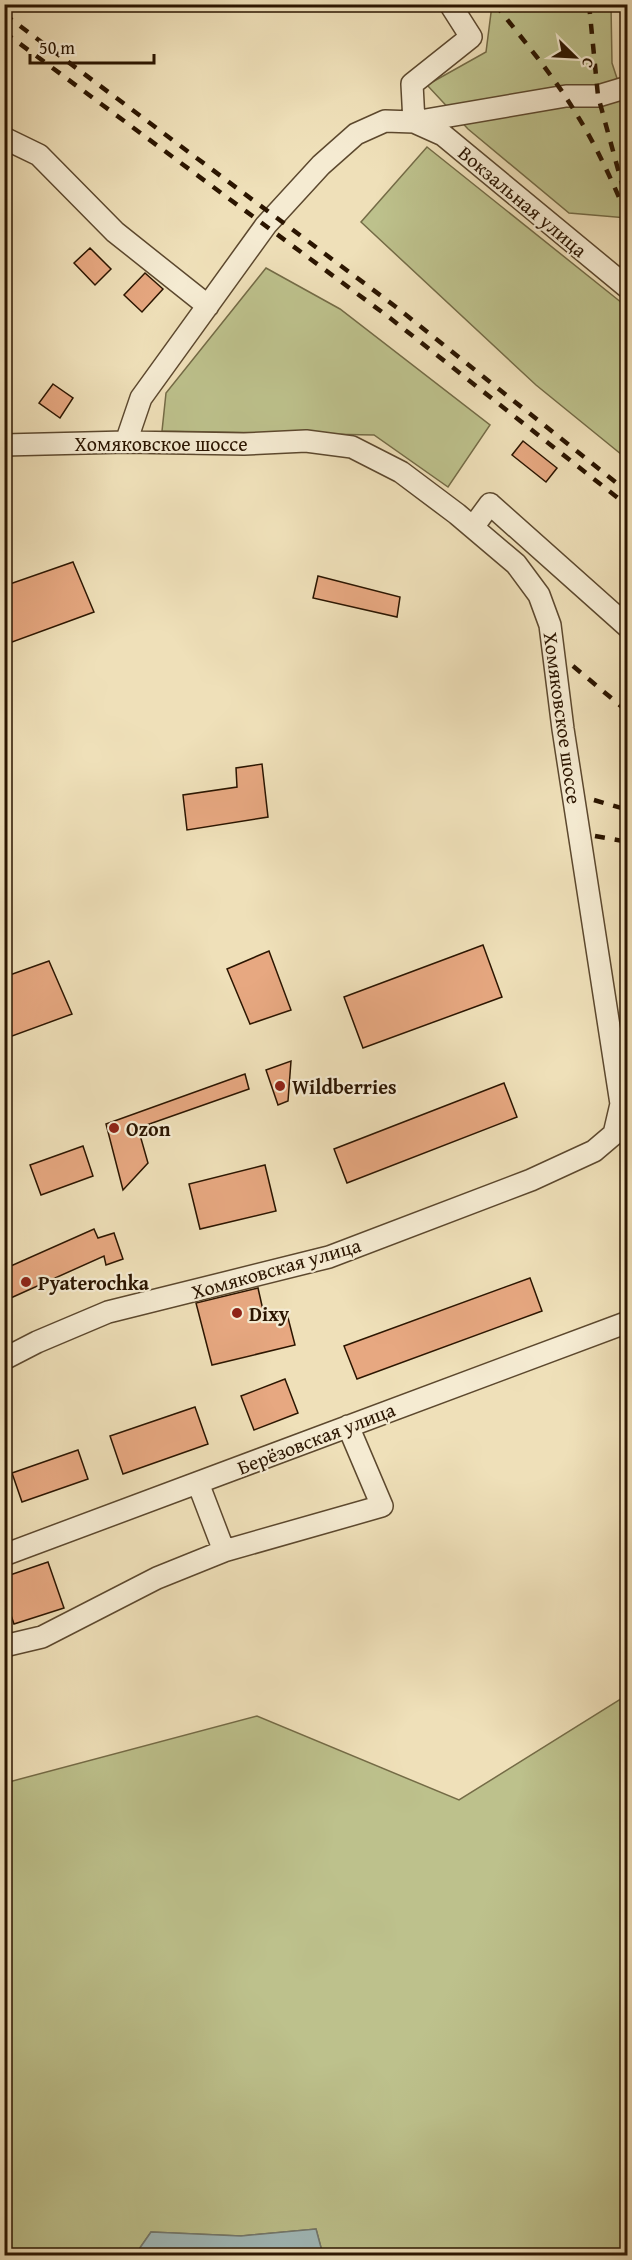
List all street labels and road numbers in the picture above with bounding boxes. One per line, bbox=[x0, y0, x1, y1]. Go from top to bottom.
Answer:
street label: Вокзальная улица bbox=[452, 138, 594, 264]
street label: Хомяковское шоссе bbox=[74, 429, 248, 458]
street label: Хомяковское шоссе bbox=[537, 630, 589, 806]
street label: Хомяковская улица bbox=[188, 1230, 364, 1306]
street label: Берёзовская улица bbox=[233, 1394, 400, 1481]

